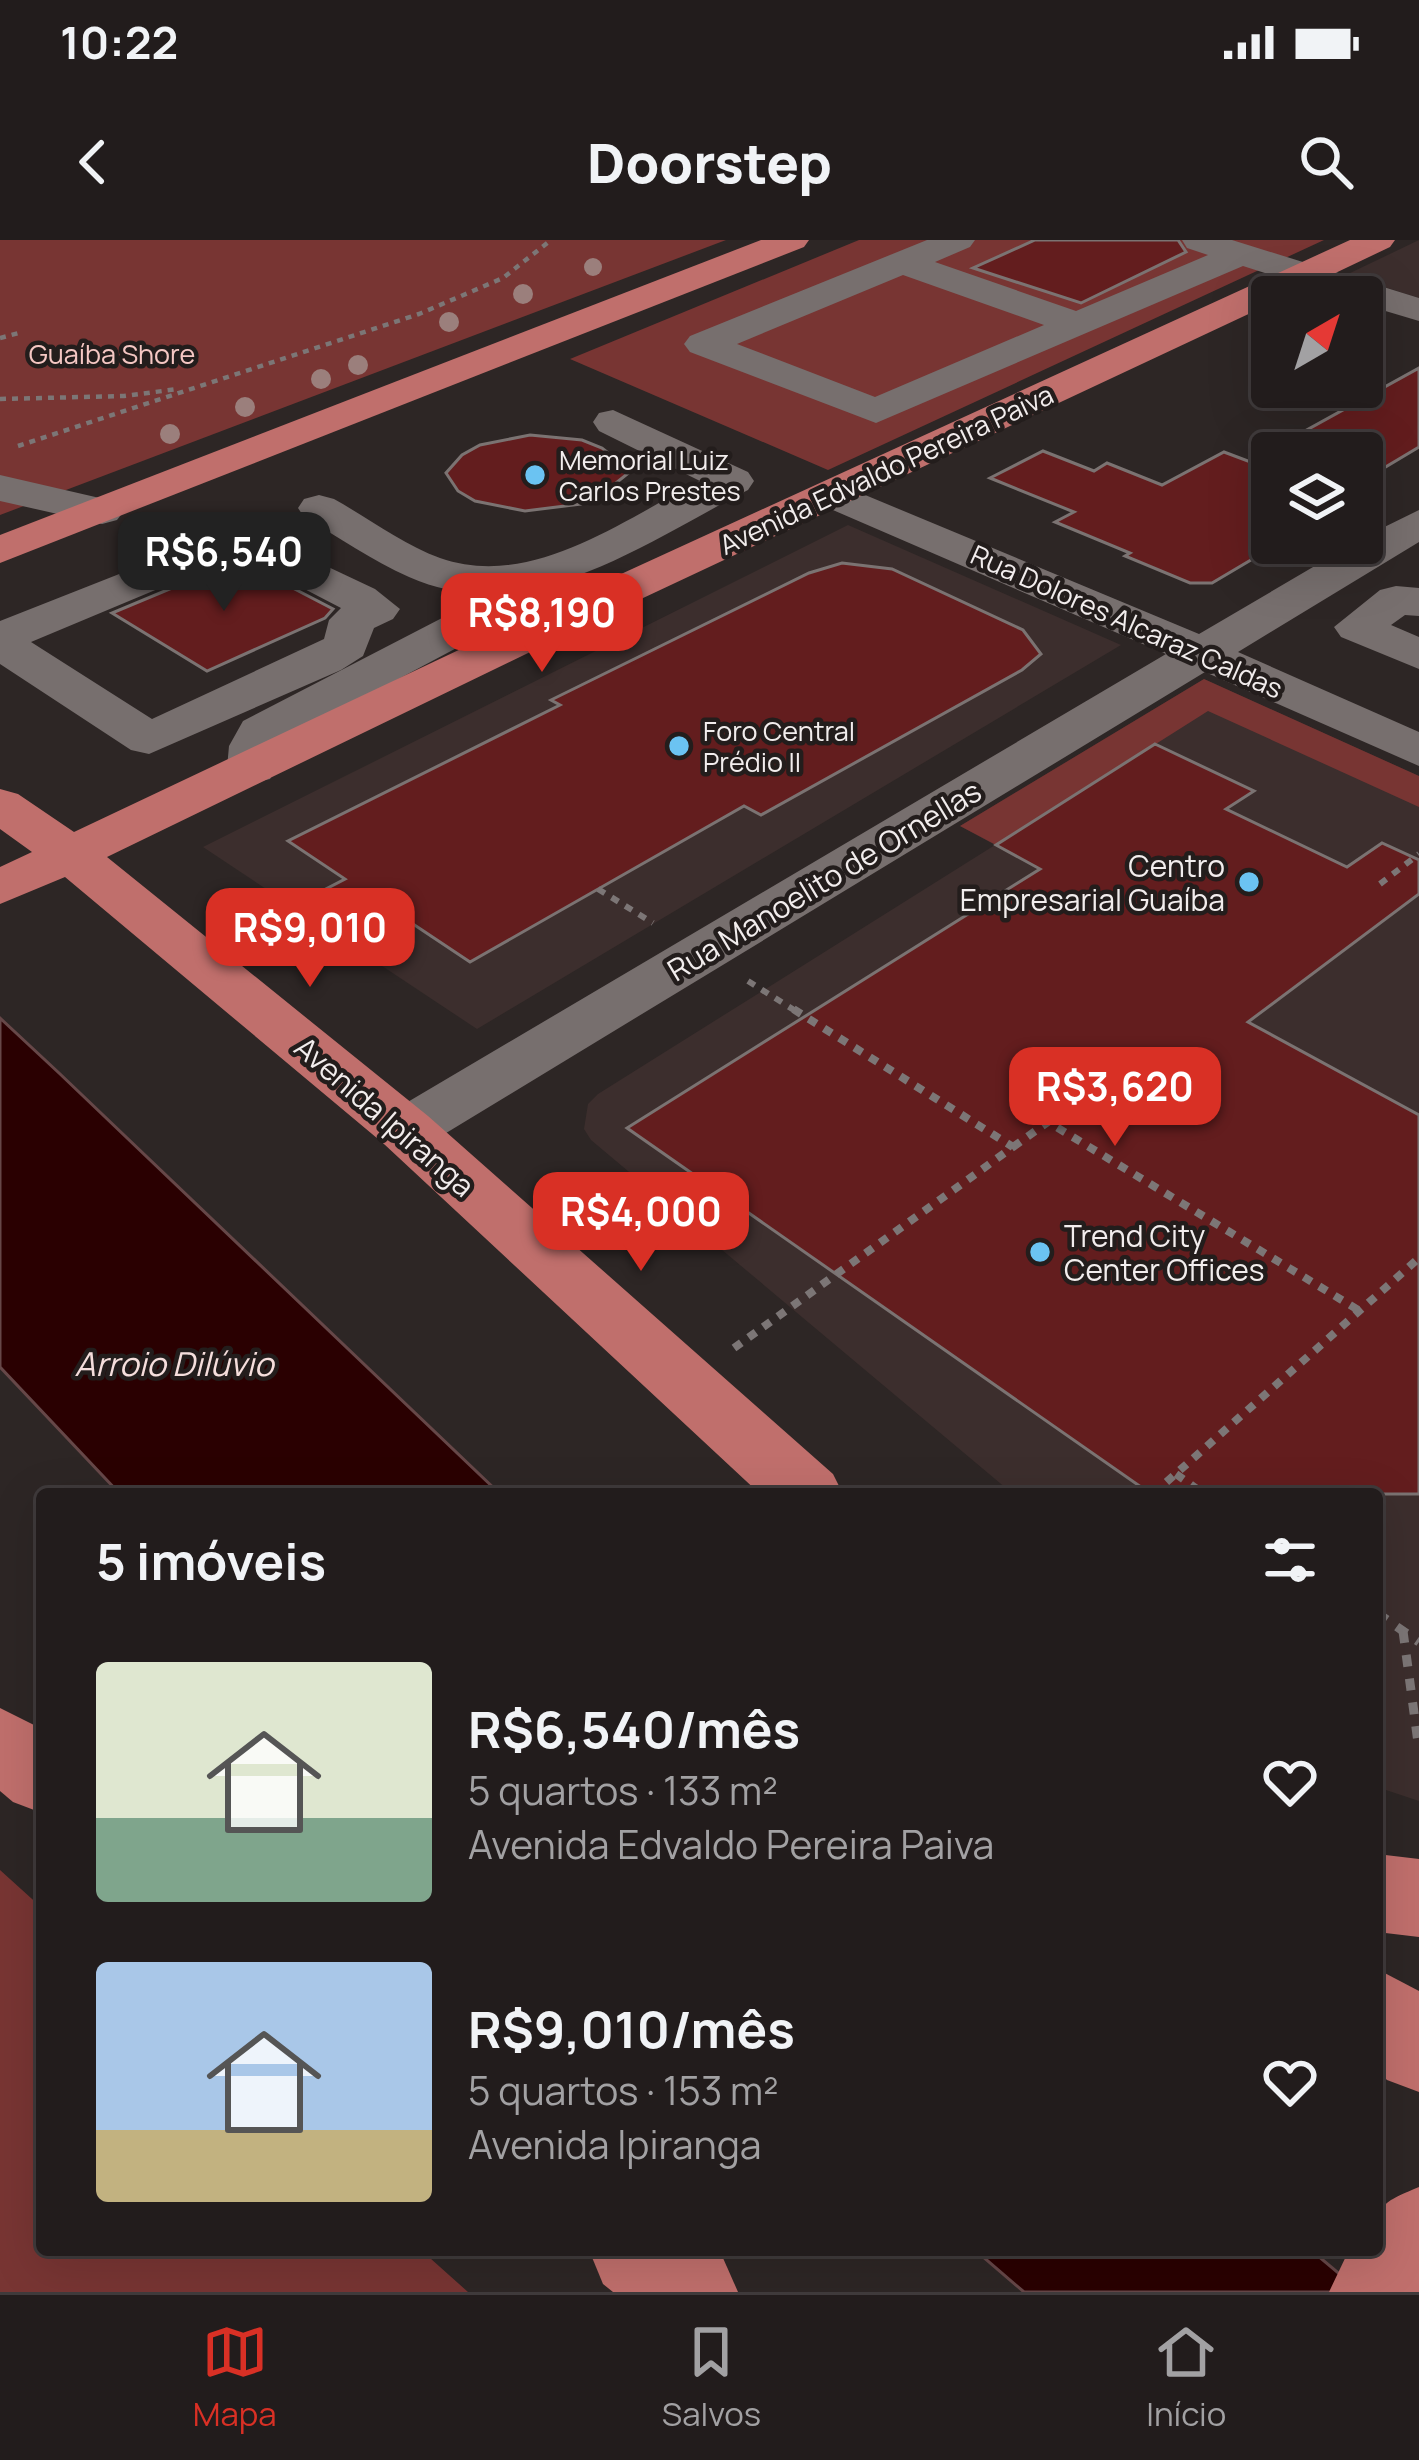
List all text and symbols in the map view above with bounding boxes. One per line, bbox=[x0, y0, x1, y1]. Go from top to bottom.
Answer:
text: 10:22 bbox=[60, 11, 178, 73]
text: Doorstep bbox=[587, 125, 832, 199]
icon: back bbox=[60, 129, 126, 195]
icon: search bbox=[1293, 129, 1359, 195]
north arrow bbox=[1251, 276, 1383, 408]
map controls bbox=[1251, 276, 1383, 564]
park label: Guaíba Shore bbox=[29, 335, 195, 372]
street label: Avenida Edvaldo Pereira Paiva bbox=[713, 375, 1059, 563]
button: layers bbox=[1251, 432, 1383, 564]
place label: Memorial Luiz Carlos Prestes bbox=[559, 441, 741, 509]
marker: Memorial Luiz Carlos Prestes bbox=[522, 462, 548, 488]
pin: R$6,540 bbox=[113, 512, 335, 614]
text: R$6,540 bbox=[145, 524, 303, 578]
street label: Rua Dolores Alcaraz Caldas bbox=[965, 535, 1289, 707]
pin: R$8,190 bbox=[431, 573, 653, 675]
text: R$8,190 bbox=[468, 585, 616, 639]
place label: Foro Central Prédio II bbox=[703, 712, 855, 780]
marker: Foro Central Prédio II bbox=[666, 733, 692, 759]
street label: Rua Manoelito de Ornellas bbox=[660, 770, 988, 990]
place label: Centro Empresarial Guaíba bbox=[960, 845, 1225, 920]
marker: Centro Empresarial Guaíba bbox=[1236, 869, 1262, 895]
pin: R$9,010 bbox=[199, 888, 421, 990]
text: R$9,010 bbox=[233, 900, 387, 954]
street label: Avenida Ipiranga bbox=[286, 1026, 484, 1206]
pin: R$3,620 bbox=[1004, 1047, 1226, 1149]
text: R$3,620 bbox=[1036, 1059, 1194, 1113]
pin: R$4,000 bbox=[530, 1172, 752, 1274]
text: R$4,000 bbox=[560, 1184, 722, 1238]
place label: Trend City Center Offices bbox=[1064, 1215, 1265, 1290]
marker: Trend City Center Offices bbox=[1027, 1239, 1053, 1265]
water label: Arroio Dilúvio bbox=[75, 1341, 276, 1386]
text: 5 imóveis bbox=[96, 1526, 326, 1595]
icon: filters bbox=[1257, 1527, 1323, 1593]
text: R$6,540/mês bbox=[468, 1694, 800, 1763]
icon: home bbox=[192, 1710, 336, 1854]
icon: heart bbox=[1257, 1749, 1323, 1815]
text: 5 quartos · 133 m² bbox=[468, 1763, 778, 1817]
text: Avenida Edvaldo Pereira Paiva bbox=[468, 1817, 994, 1871]
text: R$9,010/mês bbox=[468, 1994, 795, 2063]
icon: home bbox=[192, 2010, 336, 2154]
icon: heart bbox=[1257, 2049, 1323, 2115]
text: 5 quartos · 153 m² bbox=[468, 2063, 779, 2117]
text: Avenida Ipiranga bbox=[468, 2117, 761, 2171]
tab: Mapa bbox=[193, 2319, 277, 2436]
tab: Salvos bbox=[662, 2319, 761, 2436]
tab: Início bbox=[1146, 2319, 1226, 2436]

